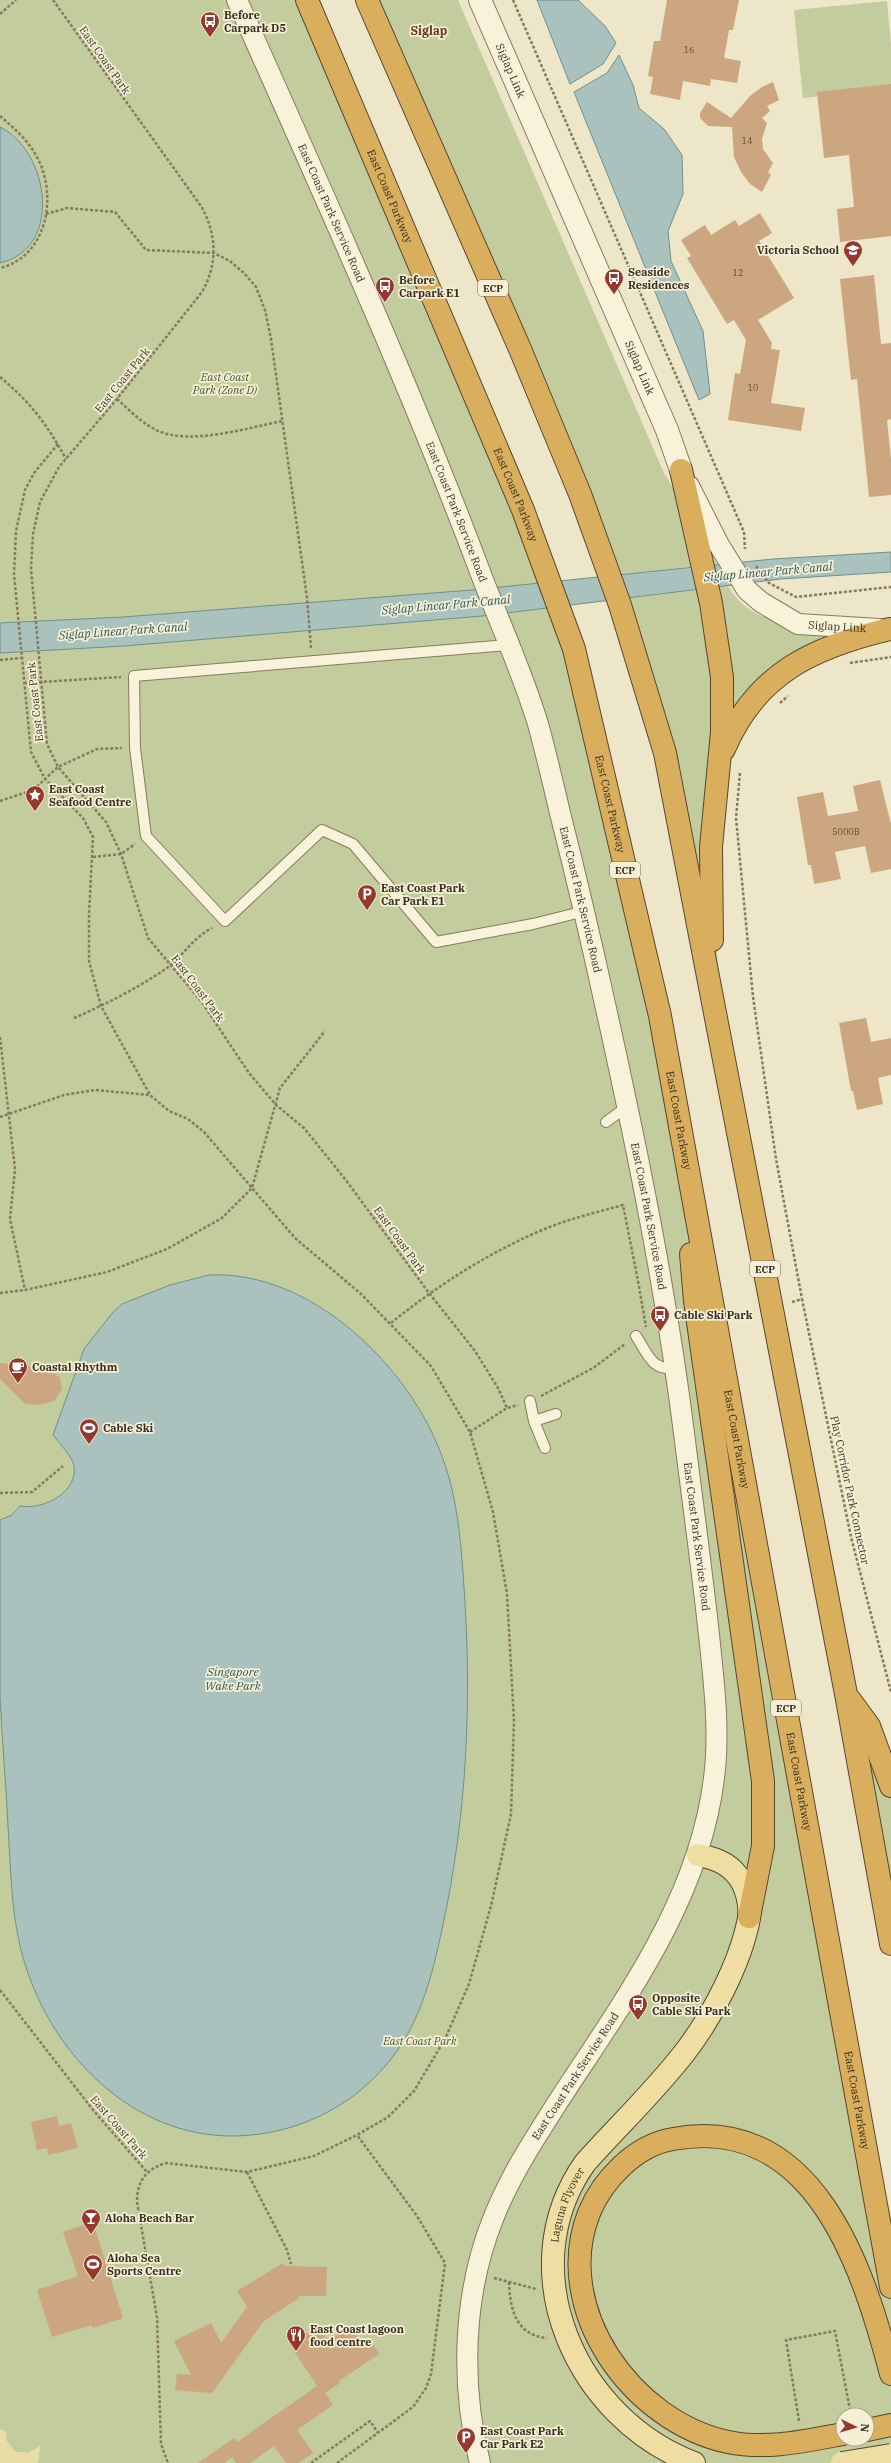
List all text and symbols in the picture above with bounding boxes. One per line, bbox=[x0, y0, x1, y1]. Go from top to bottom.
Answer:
place label: Before Carpark D5 bbox=[224, 8, 286, 35]
bus stop icon: Before Carpark D5 bbox=[199, 10, 221, 38]
street label: East Coast Park bbox=[76, 23, 134, 97]
district label: Siglap bbox=[411, 23, 448, 38]
street label: Siglap Link bbox=[493, 41, 529, 101]
house number: 16 bbox=[684, 44, 694, 55]
house number: 14 bbox=[742, 135, 752, 146]
street label: East Coast Park Service Road bbox=[295, 142, 368, 285]
street label: East Coast Parkway bbox=[364, 147, 416, 245]
school or university icon: Victoria School bbox=[842, 239, 864, 267]
place label: Victoria School bbox=[757, 243, 839, 257]
place label: Seaside Residences bbox=[628, 265, 690, 292]
bus stop icon: Seaside Residences bbox=[603, 267, 625, 295]
house number: 12 bbox=[733, 267, 743, 278]
place label: Before Carpark E1 bbox=[399, 273, 460, 300]
bus stop icon: Before Carpark E1 bbox=[374, 275, 396, 303]
road number: ECP bbox=[478, 280, 508, 296]
street label: Siglap Link bbox=[622, 338, 658, 398]
street label: East Coast Park bbox=[91, 344, 153, 415]
park label: East Coast Park (Zone D) bbox=[192, 370, 258, 397]
house number: 10 bbox=[748, 382, 758, 393]
street label: East Coast Park Service Road bbox=[423, 439, 490, 584]
street label: East Coast Parkway bbox=[490, 446, 541, 544]
water label: Siglap Linear Park Canal bbox=[702, 558, 834, 585]
water label: Siglap Linear Park Canal bbox=[380, 591, 512, 618]
water label: Siglap Linear Park Canal bbox=[57, 618, 188, 643]
street label: Siglap Link bbox=[808, 618, 867, 635]
street label: East Coast Park bbox=[24, 661, 46, 742]
street label: East Coast Parkway bbox=[592, 753, 629, 854]
place label: East Coast Seafood Centre bbox=[49, 782, 131, 809]
place icon: East Coast Seafood Centre bbox=[24, 784, 46, 812]
street label: East Coast Park Service Road bbox=[557, 825, 605, 974]
house number: 5000B bbox=[832, 826, 860, 837]
road number: ECP bbox=[610, 862, 640, 878]
place label: East Coast Park Car Park E1 bbox=[381, 881, 465, 908]
parking icon: East Coast Park Car Park E1 bbox=[356, 883, 378, 911]
street label: East Coast Park bbox=[168, 952, 228, 1025]
street label: East Coast Parkway bbox=[663, 1070, 695, 1171]
street label: East Coast Park Service Road bbox=[628, 1141, 670, 1291]
street label: East Coast Park bbox=[371, 1204, 429, 1277]
road number: ECP bbox=[750, 1261, 780, 1277]
bus stop icon: Cable Ski Park bbox=[649, 1304, 671, 1332]
place label: Cable Ski Park bbox=[674, 1308, 753, 1322]
cafe icon: Coastal Rhythm bbox=[7, 1356, 29, 1384]
place label: Coastal Rhythm bbox=[32, 1360, 118, 1374]
street label: East Coast Parkway bbox=[721, 1389, 753, 1490]
street label: Play Corridor Park Connector bbox=[827, 1414, 873, 1566]
sports icon: Cable Ski bbox=[78, 1417, 100, 1445]
place label: Cable Ski bbox=[103, 1421, 153, 1435]
street label: East Coast Park Service Road bbox=[681, 1461, 713, 1612]
water label: Singapore Wake Park bbox=[205, 1664, 262, 1693]
road number: ECP bbox=[771, 1700, 801, 1716]
street label: East Coast Parkway bbox=[783, 1731, 815, 1832]
place label: Opposite Cable Ski Park bbox=[652, 1991, 731, 2018]
bus stop icon: Opposite Cable Ski Park bbox=[627, 1993, 649, 2021]
street label: East Coast Park Service Road bbox=[528, 2009, 622, 2143]
park label: East Coast Park bbox=[382, 2034, 457, 2048]
street label: East Coast Parkway bbox=[841, 2050, 873, 2151]
street label: East Coast Park bbox=[88, 2092, 151, 2162]
street label: Laguna Flyover bbox=[547, 2165, 587, 2243]
bar icon: Aloha Beach Bar bbox=[80, 2207, 102, 2235]
place label: Aloha Beach Bar bbox=[105, 2211, 195, 2225]
place label: Aloha Sea Sports Centre bbox=[107, 2251, 182, 2278]
sports icon: Aloha Sea Sports Centre bbox=[82, 2253, 104, 2281]
place label: East Coast lagoon food centre bbox=[310, 2322, 404, 2349]
restaurant icon: East Coast lagoon food centre bbox=[285, 2324, 307, 2352]
north arrow bbox=[835, 2407, 875, 2447]
text: N bbox=[858, 2423, 872, 2433]
place label: East Coast Park Car Park E2 bbox=[480, 2424, 564, 2451]
parking icon: East Coast Park Car Park E2 bbox=[455, 2426, 477, 2454]

